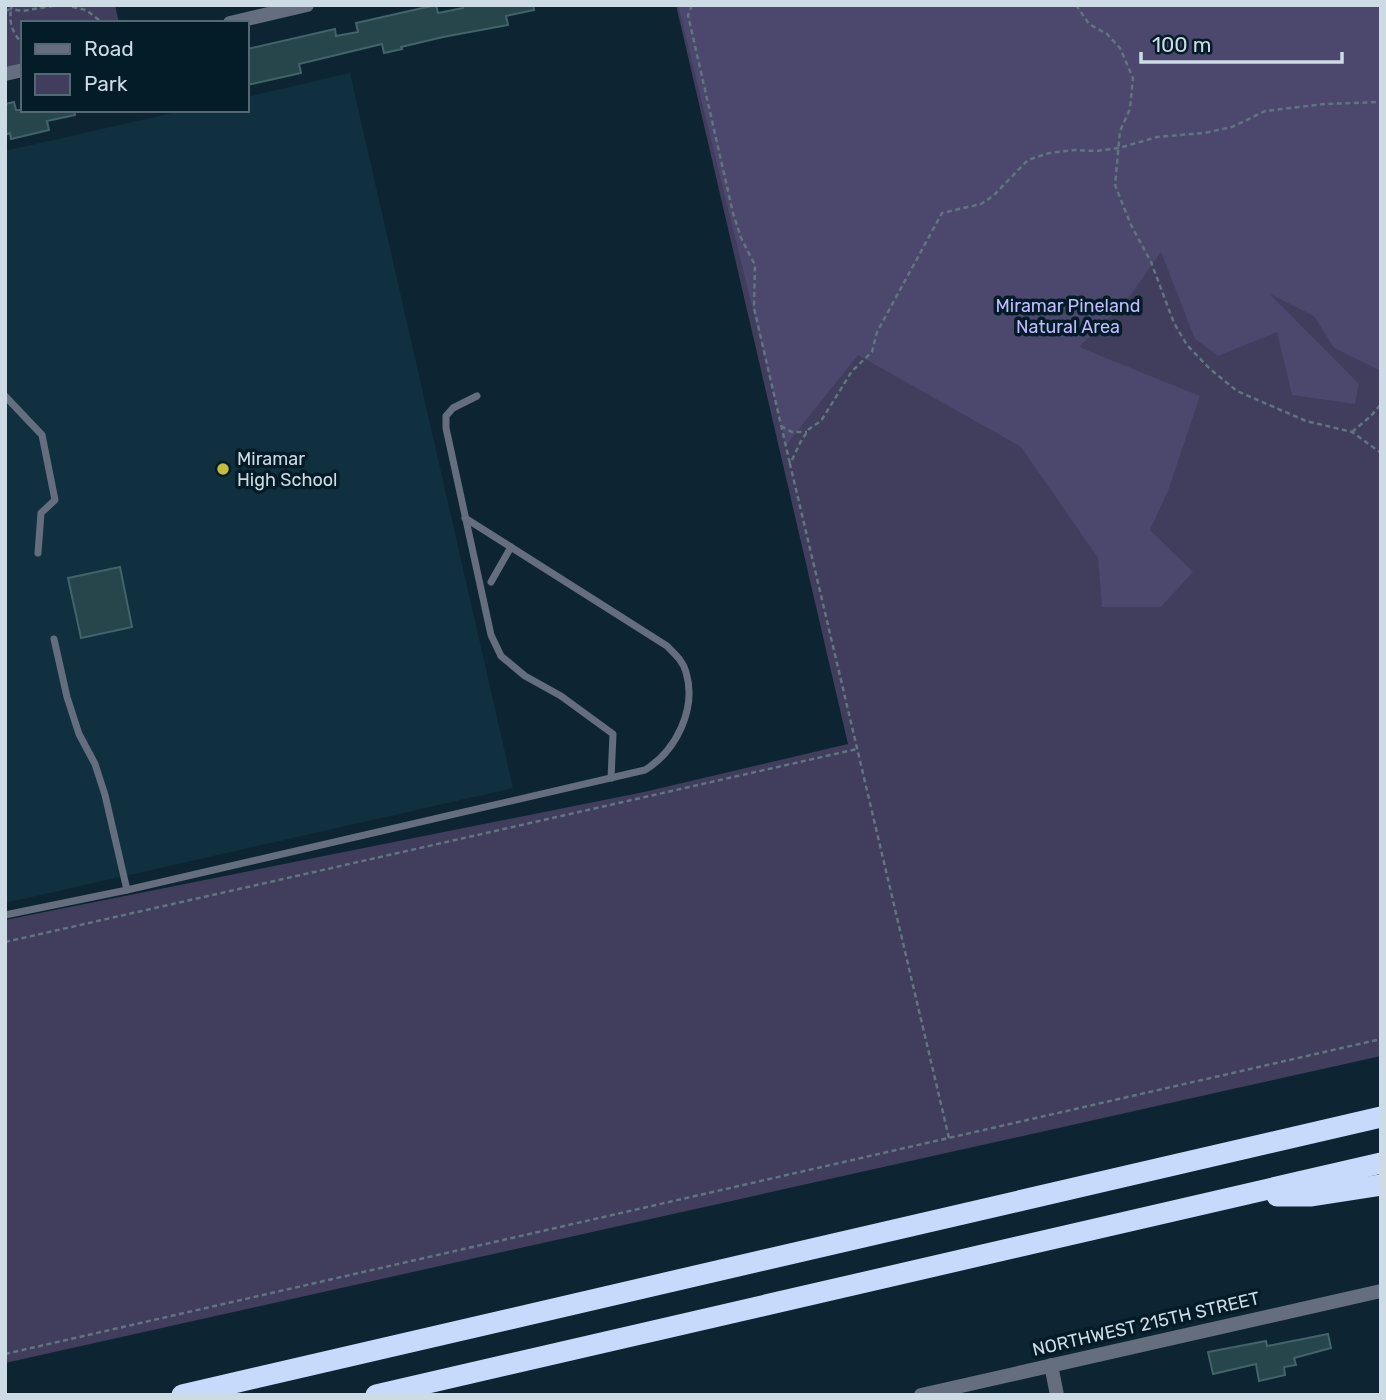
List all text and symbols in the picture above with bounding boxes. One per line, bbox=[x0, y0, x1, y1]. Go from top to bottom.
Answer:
legend bbox=[21, 21, 248, 112]
scale bar bbox=[1141, 21, 1342, 65]
text: 100 m bbox=[1152, 32, 1211, 57]
text: Road bbox=[84, 36, 134, 61]
text: Park bbox=[84, 71, 128, 96]
park label: Miramar Pineland Natural Area bbox=[996, 295, 1140, 338]
place label: Miramar High School bbox=[237, 448, 337, 491]
marker: Miramar High School bbox=[215, 461, 231, 477]
street label: NORTHWEST 215TH STREET bbox=[1030, 1287, 1262, 1361]

